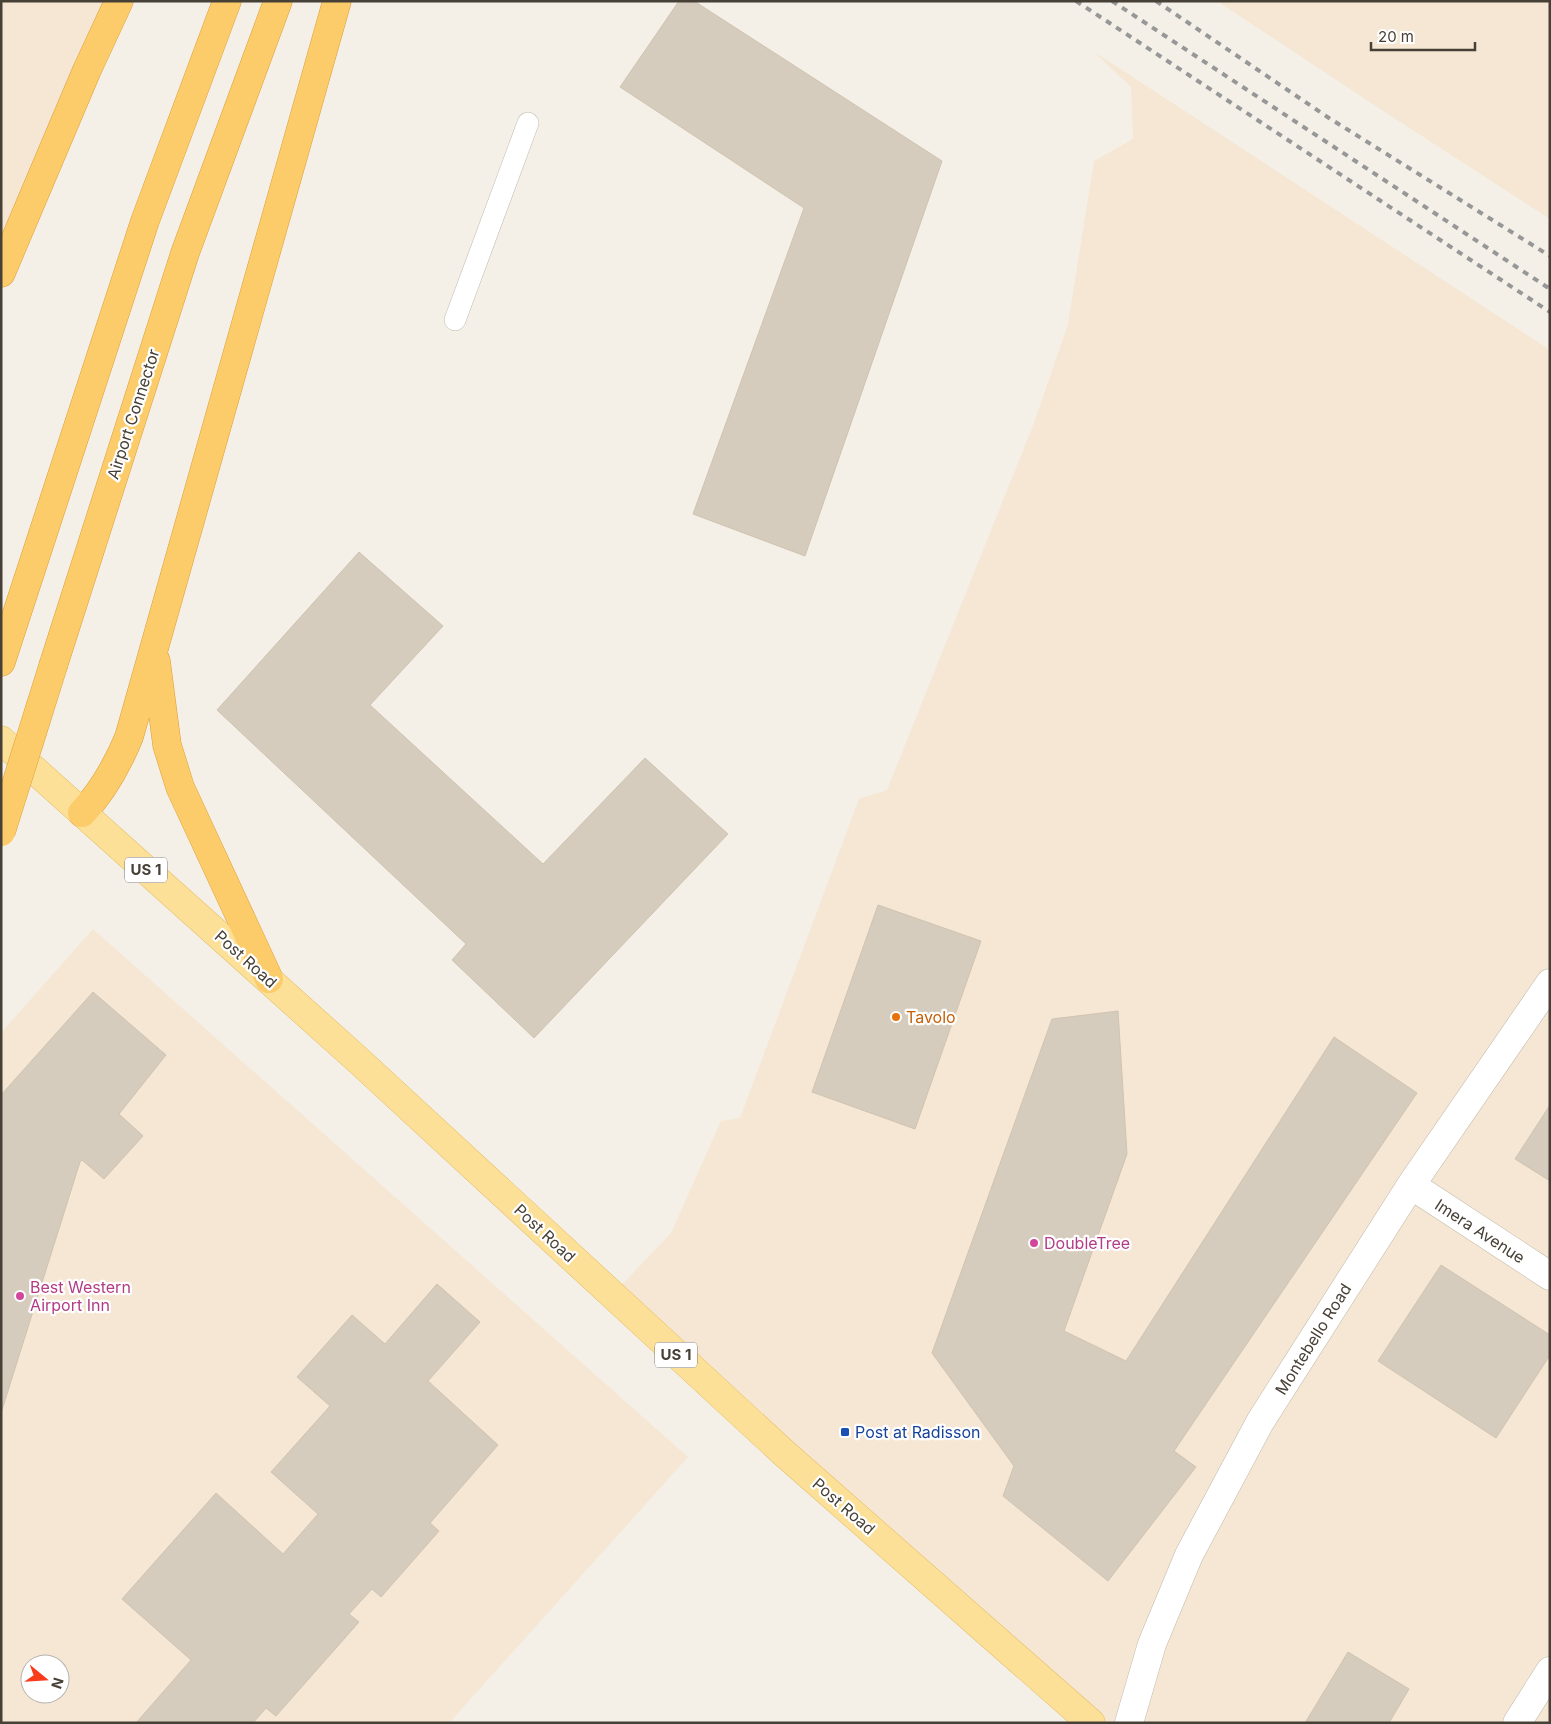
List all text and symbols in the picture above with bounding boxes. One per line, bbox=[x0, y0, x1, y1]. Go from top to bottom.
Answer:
scale bar bbox=[1371, 20, 1475, 52]
text: 20 m bbox=[1378, 27, 1414, 46]
street label: Airport Connector bbox=[102, 346, 164, 482]
road number: US 1 bbox=[125, 858, 167, 882]
street label: Post Road bbox=[211, 926, 281, 992]
place label: Tavolo bbox=[906, 1007, 956, 1027]
marker: Tavolo bbox=[890, 1011, 902, 1023]
street label: Imera Avenue bbox=[1431, 1194, 1529, 1268]
street label: Post Road bbox=[510, 1200, 580, 1266]
place label: DoubleTree bbox=[1044, 1233, 1130, 1253]
marker: DoubleTree bbox=[1028, 1237, 1040, 1249]
place label: Best Western Airport Inn bbox=[30, 1277, 131, 1315]
street label: Montebello Road bbox=[1271, 1280, 1355, 1398]
marker: Best Western Airport Inn bbox=[14, 1290, 26, 1302]
road number: US 1 bbox=[655, 1342, 697, 1368]
place label: Post at Radisson bbox=[855, 1422, 980, 1442]
marker: Post at Radisson bbox=[839, 1426, 851, 1438]
street label: Post Road bbox=[809, 1473, 879, 1539]
north arrow bbox=[20, 1654, 70, 1704]
text: N bbox=[48, 1675, 68, 1691]

